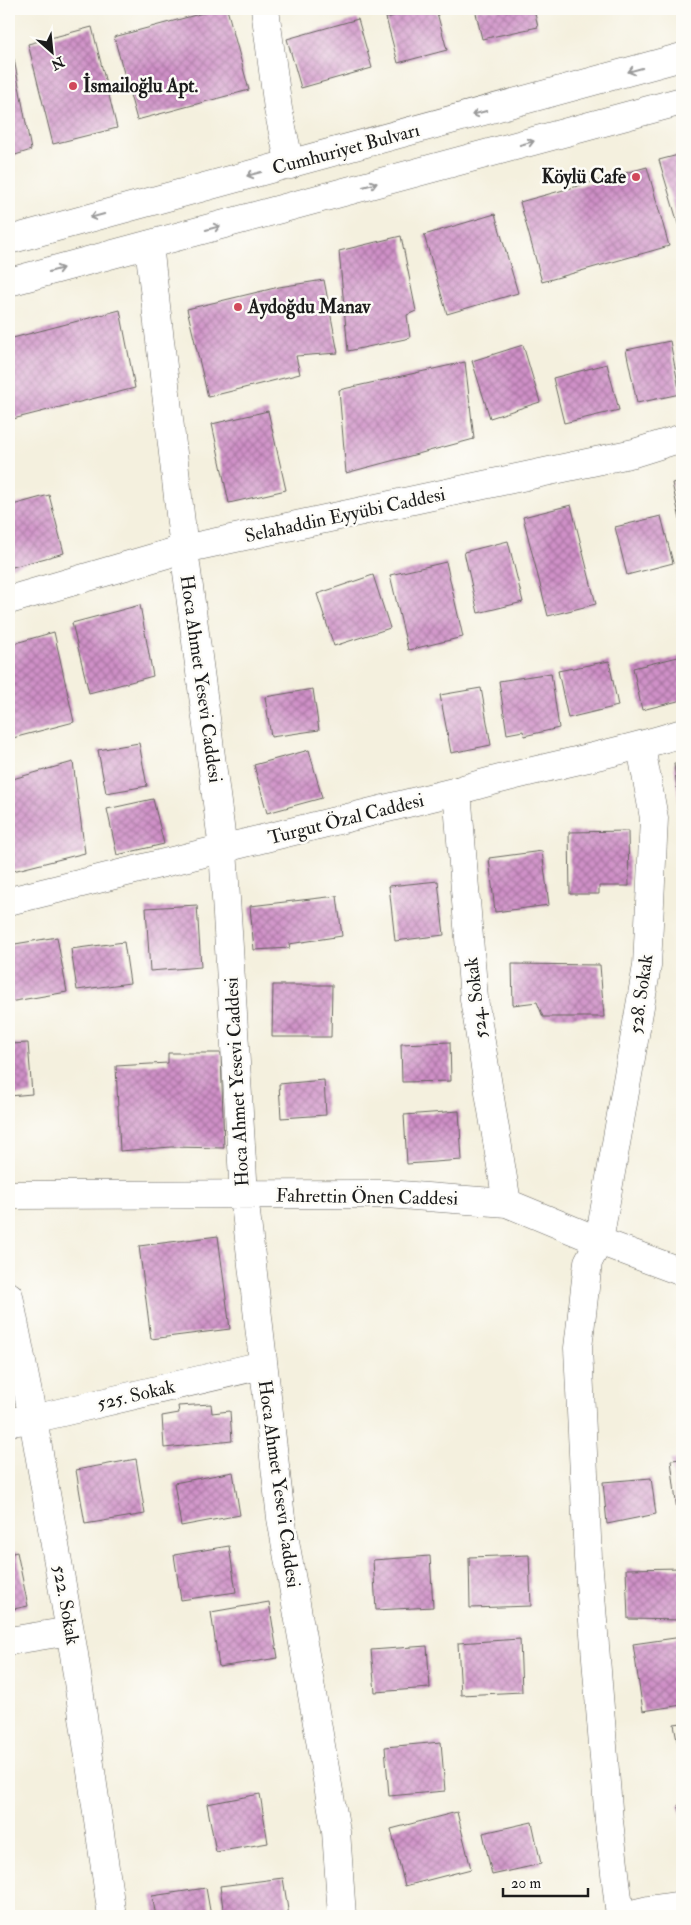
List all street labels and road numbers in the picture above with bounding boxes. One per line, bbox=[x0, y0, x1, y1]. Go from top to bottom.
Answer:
street label: Cumhuriyet Bulvarı bbox=[270, 118, 422, 180]
street label: Selahaddin Eyyübi Caddesi bbox=[242, 482, 448, 548]
street label: Hoca Ahmet Yesevi Caddesi bbox=[175, 574, 227, 784]
street label: Turgut Özal Caddesi bbox=[265, 787, 426, 850]
street label: 528. Sokak bbox=[624, 953, 658, 1035]
street label: 524. Sokak bbox=[459, 956, 493, 1040]
street label: Hoca Ahmet Yesevi Caddesi bbox=[220, 977, 254, 1187]
street label: Fahrettin Önen Caddesi bbox=[276, 1182, 458, 1211]
street label: 525. Sokak bbox=[95, 1374, 177, 1416]
street label: Hoca Ahmet Yesevi Caddesi bbox=[253, 1379, 305, 1589]
street label: 522. Sokak bbox=[47, 1563, 85, 1647]

